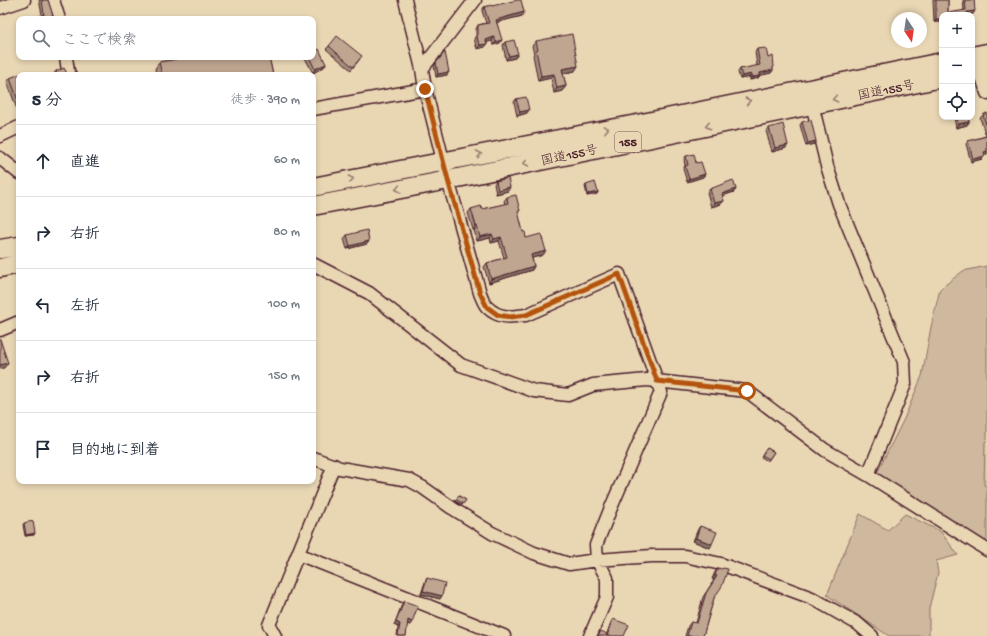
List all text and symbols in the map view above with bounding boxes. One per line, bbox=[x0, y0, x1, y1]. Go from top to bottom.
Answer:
north arrow bbox=[891, 12, 927, 48]
map controls bbox=[939, 12, 975, 120]
button: + bbox=[939, 12, 975, 48]
search box bbox=[16, 16, 316, 60]
icon: search bbox=[30, 27, 52, 49]
text: ここで検索 bbox=[62, 32, 137, 50]
button: − bbox=[939, 48, 975, 84]
street label: 国道155号 bbox=[856, 78, 916, 104]
route end bbox=[416, 80, 434, 98]
button: locate bbox=[939, 84, 975, 120]
text: 5 分 bbox=[32, 92, 62, 112]
text: 徒歩 · 390 m bbox=[231, 93, 300, 108]
one-way arrow bbox=[832, 95, 838, 103]
one-way arrow bbox=[745, 98, 751, 106]
one-way arrow bbox=[705, 121, 711, 129]
one-way arrow bbox=[603, 126, 610, 134]
road number: 155 bbox=[615, 132, 641, 152]
street label: 国道155号 bbox=[539, 142, 599, 170]
icon: ahead bbox=[32, 150, 54, 172]
one-way arrow bbox=[476, 150, 482, 159]
text: 60 m bbox=[274, 153, 300, 168]
text: 直進 bbox=[70, 154, 100, 172]
one-way arrow bbox=[523, 159, 529, 167]
one-way arrow bbox=[348, 175, 354, 184]
one-way arrow bbox=[395, 185, 401, 193]
icon: right bbox=[32, 222, 54, 244]
text: 80 m bbox=[273, 225, 300, 240]
text: 右折 bbox=[70, 226, 100, 244]
icon: left bbox=[32, 294, 54, 316]
text: 100 m bbox=[268, 297, 300, 312]
text: 左折 bbox=[70, 298, 100, 316]
icon: right bbox=[32, 366, 54, 388]
text: 150 m bbox=[268, 369, 300, 384]
text: 右折 bbox=[70, 370, 100, 388]
route start bbox=[738, 382, 756, 400]
icon: arrive bbox=[32, 438, 54, 460]
text: 目的地に到着 bbox=[70, 442, 160, 460]

